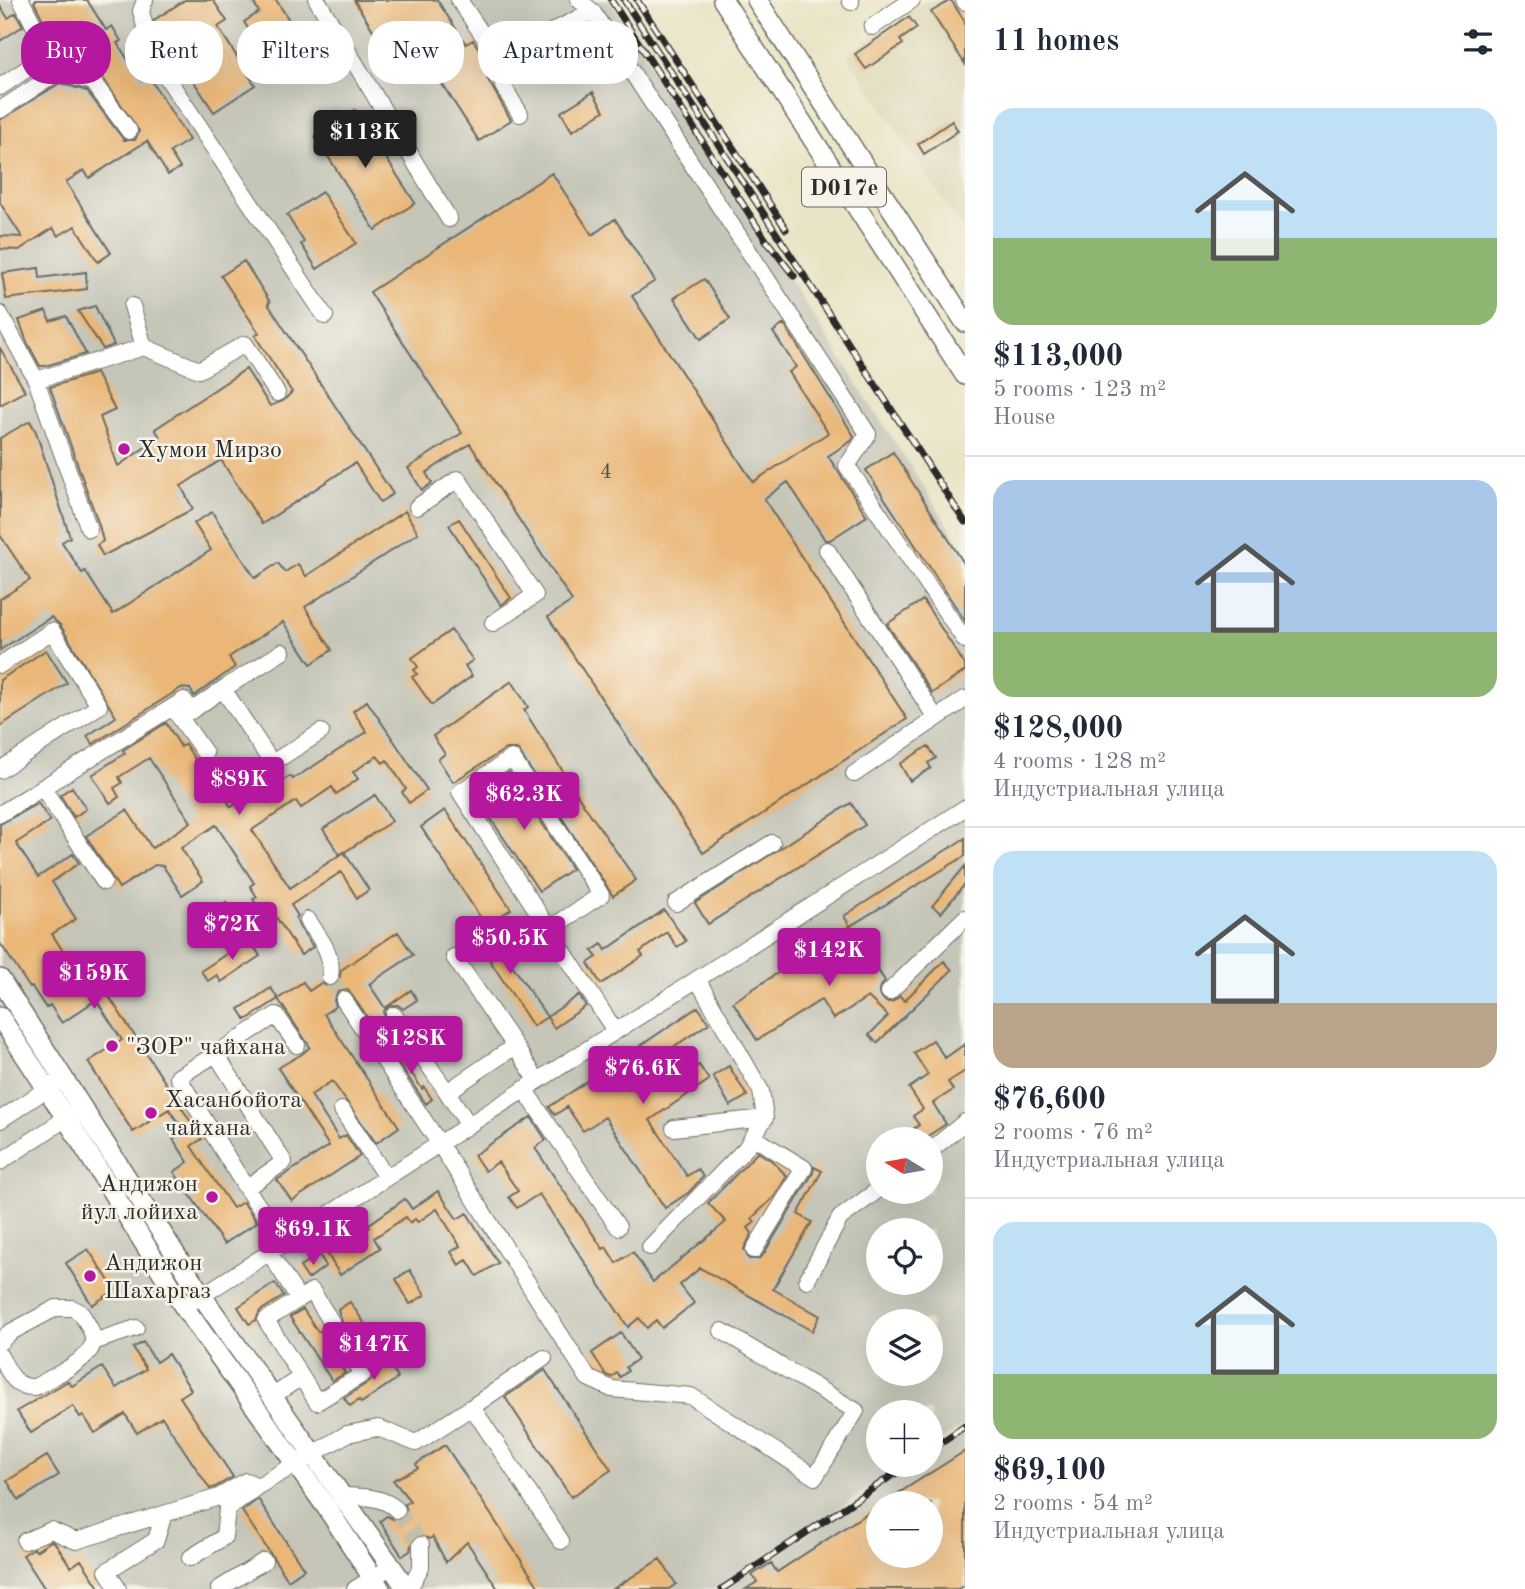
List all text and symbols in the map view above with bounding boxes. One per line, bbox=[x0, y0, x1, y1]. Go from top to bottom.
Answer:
chip: Buy bbox=[21, 21, 111, 84]
chip: Rent bbox=[125, 21, 223, 84]
chip: Filters bbox=[237, 21, 354, 84]
chip: New bbox=[368, 21, 464, 84]
chip: Apartment bbox=[478, 21, 638, 84]
icon: filters bbox=[1459, 23, 1497, 61]
text: 11 homes bbox=[993, 27, 1119, 57]
pin: $113K bbox=[316, 110, 414, 170]
text: $113K bbox=[329, 121, 401, 144]
icon: home bbox=[1182, 153, 1308, 279]
road number: D017e bbox=[802, 168, 886, 206]
text: $113,000 bbox=[993, 342, 1123, 372]
text: 5 rooms · 123 m² bbox=[993, 378, 1166, 401]
text: House bbox=[993, 406, 1055, 429]
place label: Хумои Мирзо bbox=[138, 439, 282, 463]
marker: Хумои Мирзо bbox=[116, 441, 132, 457]
house number: 4 bbox=[600, 462, 612, 483]
icon: home bbox=[1182, 525, 1308, 651]
text: $128,000 bbox=[993, 714, 1123, 744]
text: 4 rooms · 128 m² bbox=[993, 750, 1166, 773]
pin: $89K bbox=[198, 758, 280, 817]
text: $89K bbox=[210, 768, 268, 791]
pin: $62.3K bbox=[467, 772, 581, 832]
text: Индустриальная улица bbox=[993, 778, 1225, 801]
text: $62.3K bbox=[485, 783, 563, 806]
icon: home bbox=[1182, 896, 1308, 1022]
pin: $72K bbox=[191, 902, 273, 962]
text: $72K bbox=[203, 913, 261, 936]
pin: $50.5K bbox=[453, 916, 567, 976]
text: $50.5K bbox=[471, 927, 549, 950]
pin: $142K bbox=[780, 928, 878, 988]
text: $142K bbox=[793, 939, 865, 962]
pin: $159K bbox=[45, 951, 143, 1011]
text: $159K bbox=[58, 962, 130, 985]
pin: $128K bbox=[362, 1016, 460, 1076]
text: $128K bbox=[375, 1027, 447, 1050]
place label: "ЗОР" чайхана bbox=[126, 1036, 286, 1060]
marker: "ЗОР" чайхана bbox=[104, 1038, 120, 1054]
pin: $76.6K bbox=[586, 1046, 700, 1106]
text: $76.6K bbox=[604, 1057, 682, 1080]
text: $76,600 bbox=[993, 1085, 1106, 1115]
place label: Хасанбойота чайхана bbox=[165, 1089, 302, 1141]
marker: Хасанбойота чайхана bbox=[143, 1105, 159, 1121]
text: 2 rooms · 76 m² bbox=[993, 1121, 1153, 1144]
north arrow bbox=[866, 1127, 943, 1204]
map controls bbox=[866, 1127, 943, 1568]
text: Индустриальная улица bbox=[993, 1149, 1225, 1172]
place label: Андижон йул лойиха bbox=[81, 1173, 198, 1225]
marker: Андижон йул лойиха bbox=[204, 1189, 220, 1205]
pin: $69.1K bbox=[256, 1208, 370, 1267]
text: $69.1K bbox=[274, 1218, 352, 1241]
button: locate bbox=[866, 1218, 943, 1295]
place label: Андижон Шахаргаз bbox=[104, 1252, 211, 1304]
icon: home bbox=[1182, 1267, 1308, 1393]
marker: Андижон Шахаргаз bbox=[82, 1268, 98, 1284]
button: layers bbox=[866, 1309, 943, 1386]
pin: $147K bbox=[325, 1322, 423, 1382]
text: $147K bbox=[338, 1333, 410, 1356]
button: + bbox=[866, 1400, 943, 1477]
text: $69,100 bbox=[993, 1456, 1106, 1486]
button: − bbox=[866, 1491, 943, 1568]
text: 2 rooms · 54 m² bbox=[993, 1492, 1153, 1515]
text: Индустриальная улица bbox=[993, 1520, 1225, 1543]

